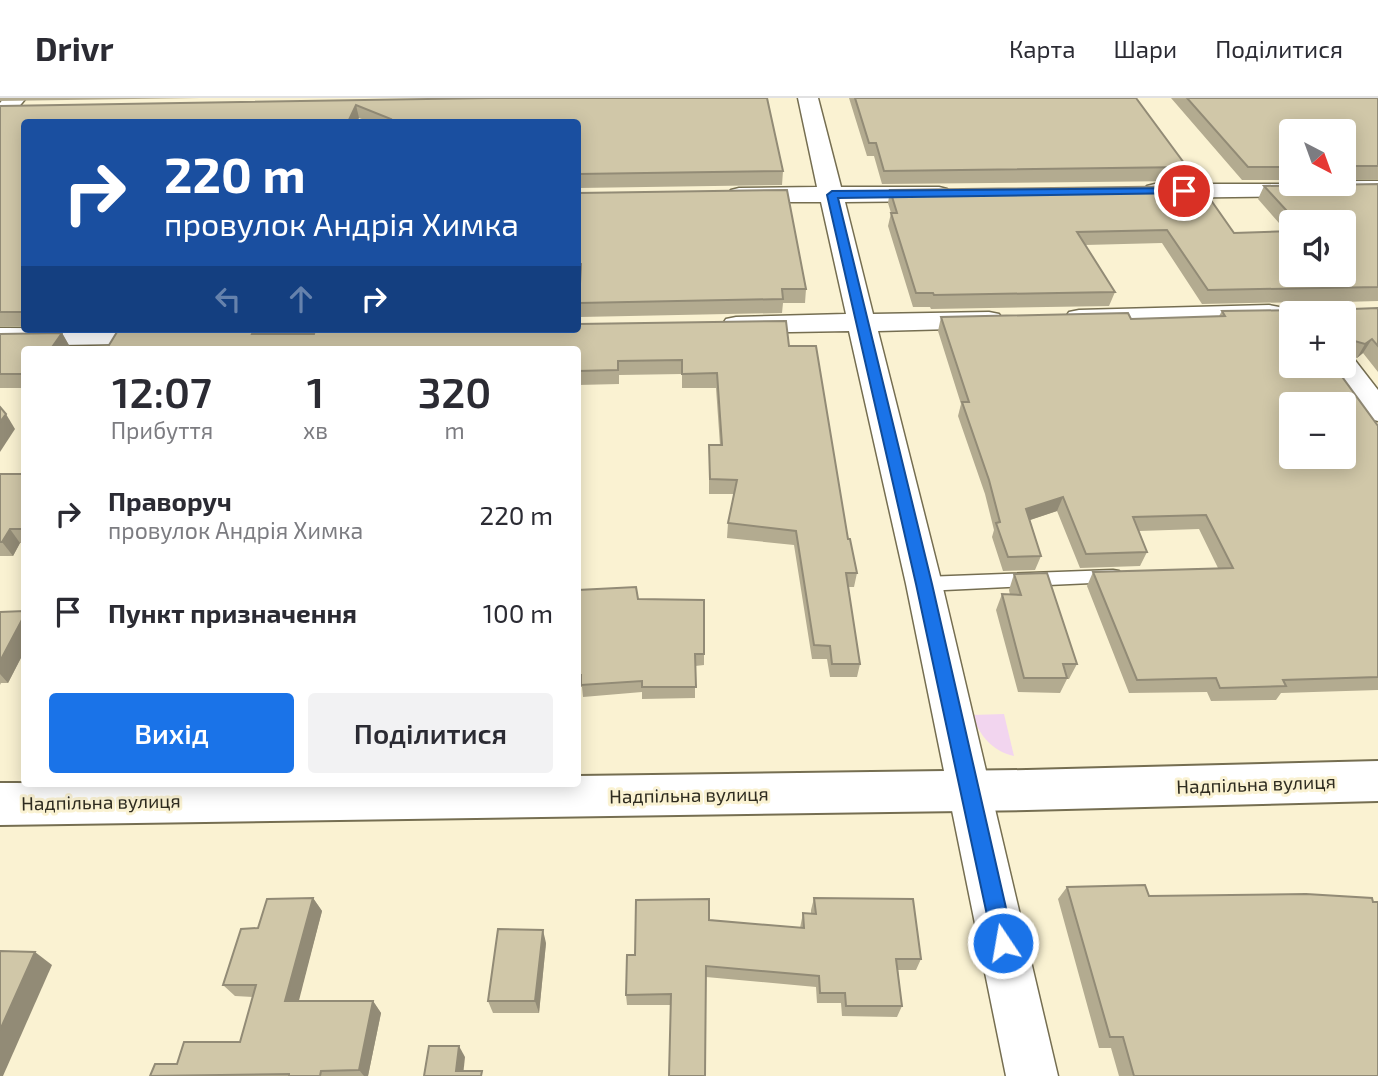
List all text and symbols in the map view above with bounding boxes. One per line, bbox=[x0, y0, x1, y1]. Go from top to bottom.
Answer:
text: Drivr bbox=[35, 28, 114, 68]
text: Карта bbox=[1009, 34, 1076, 63]
text: Шари bbox=[1114, 34, 1177, 63]
text: Поділитися bbox=[1215, 34, 1343, 63]
north arrow bbox=[1279, 119, 1356, 196]
map controls bbox=[1279, 119, 1356, 469]
text: 220 m bbox=[164, 144, 306, 203]
icon: right bbox=[49, 147, 140, 238]
pin bbox=[1154, 161, 1214, 221]
icon: arrive bbox=[1165, 172, 1203, 210]
text: провулок Андрія Химка bbox=[164, 204, 519, 242]
button: sound bbox=[1279, 210, 1356, 287]
icon: left bbox=[209, 280, 247, 318]
icon: ahead bbox=[282, 280, 320, 318]
icon: right bbox=[355, 280, 393, 318]
button: + bbox=[1279, 301, 1356, 378]
text: 12:07 bbox=[112, 366, 212, 416]
text: 1 bbox=[307, 366, 324, 416]
text: 320 bbox=[418, 366, 491, 416]
button: − bbox=[1279, 392, 1356, 469]
text: Прибуття bbox=[111, 416, 213, 444]
text: хв bbox=[303, 416, 328, 444]
text: m bbox=[444, 416, 465, 444]
text: Праворуч bbox=[108, 485, 232, 516]
icon: right bbox=[49, 495, 87, 533]
text: 220 m bbox=[480, 499, 553, 530]
text: провулок Андрія Химка bbox=[108, 516, 363, 544]
icon: arrive bbox=[49, 593, 87, 631]
text: Пункт призначення bbox=[108, 597, 357, 628]
text: 100 m bbox=[483, 597, 553, 628]
button: Вихід bbox=[49, 693, 294, 773]
button: Поділитися bbox=[308, 693, 553, 773]
street label: Надпільна вулиця bbox=[1176, 769, 1336, 799]
street label: Надпільна вулиця bbox=[609, 782, 769, 808]
street label: Надпільна вулиця bbox=[21, 789, 181, 815]
position arrow bbox=[966, 906, 1040, 980]

